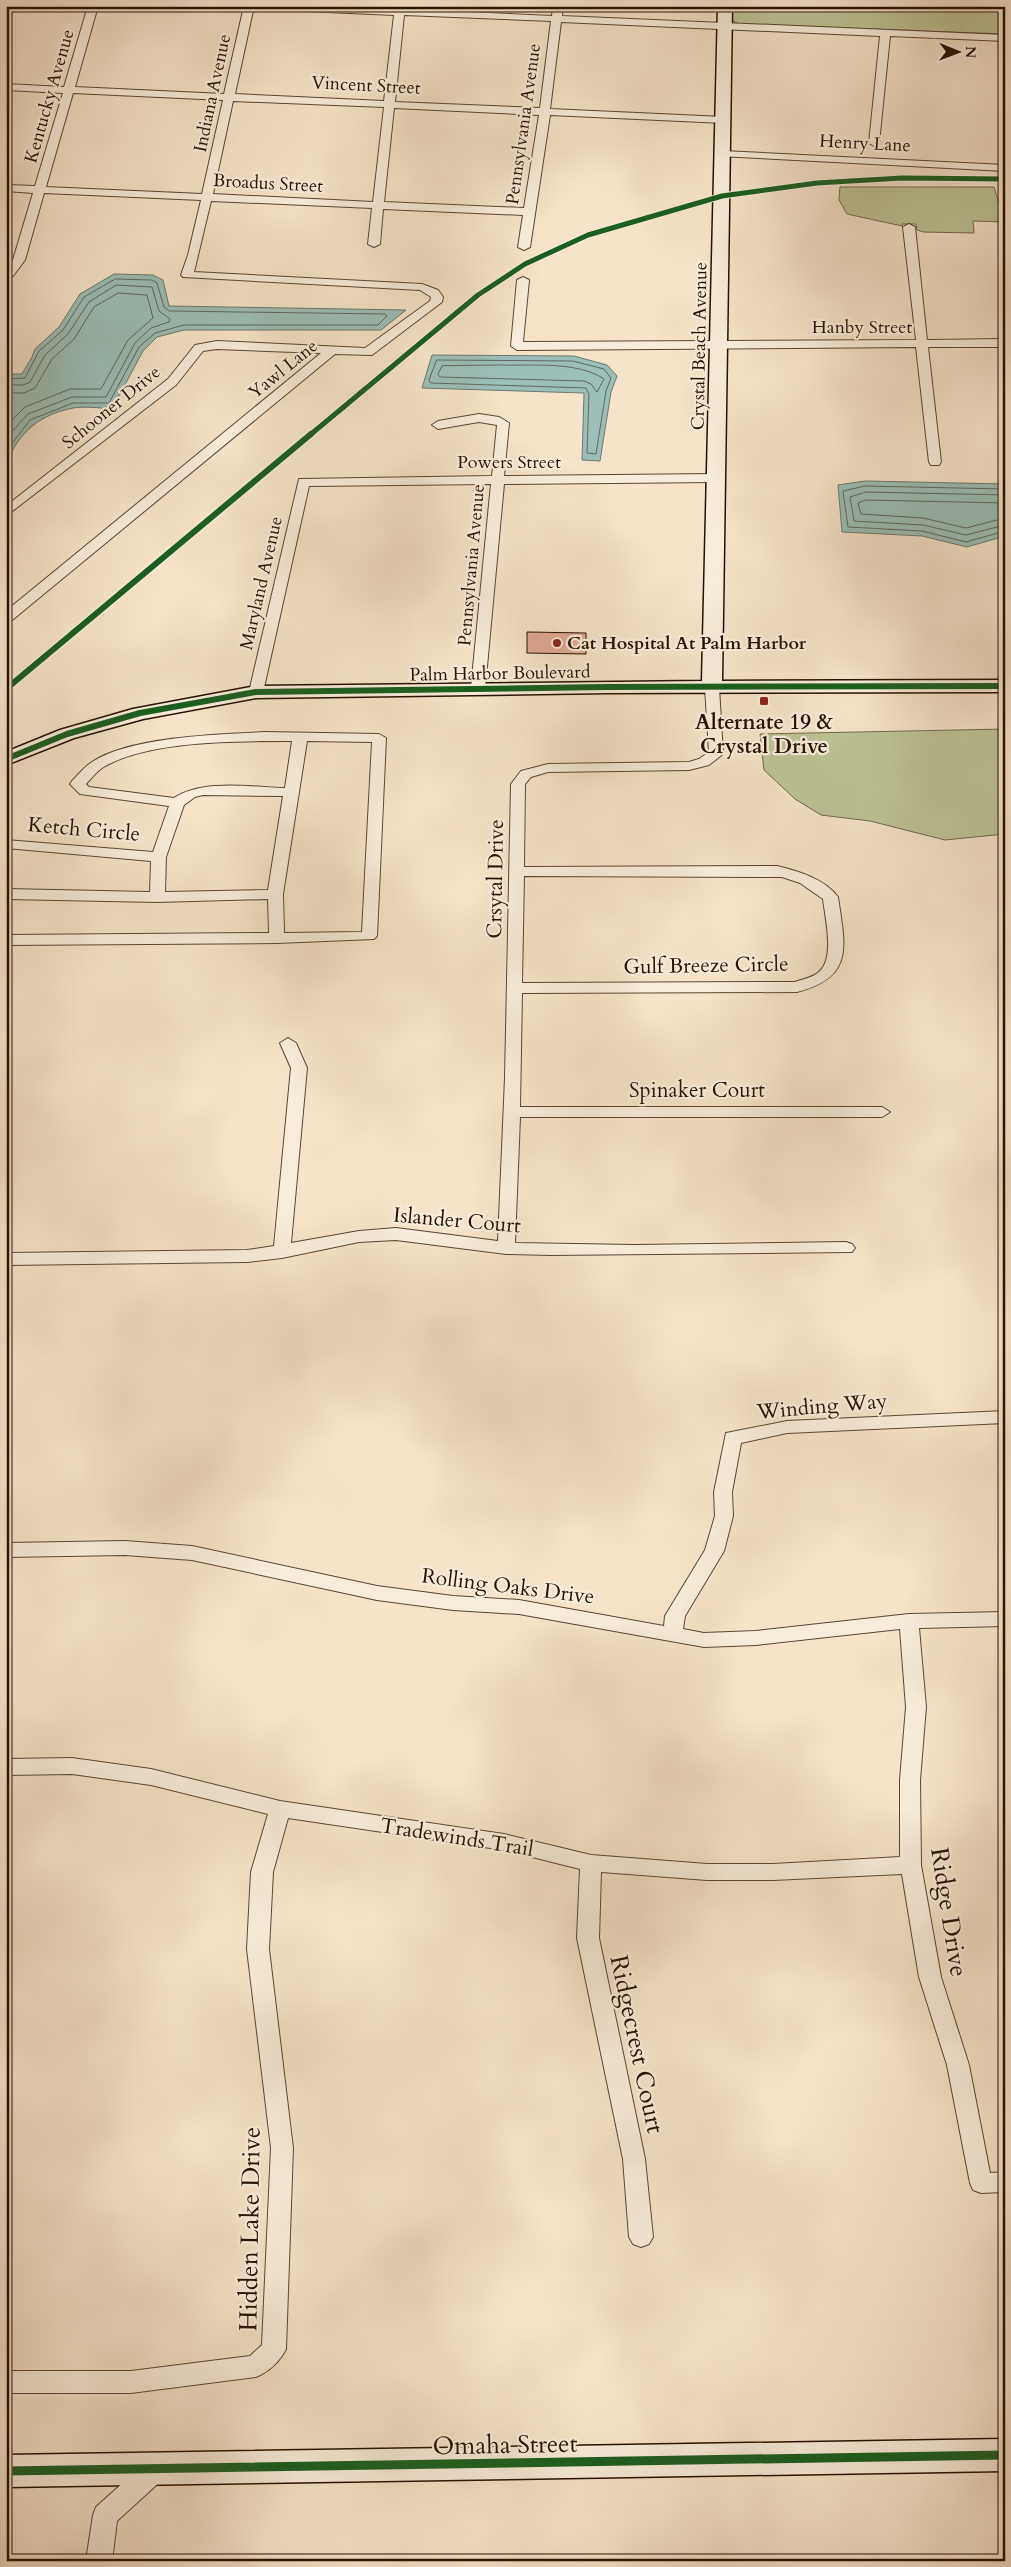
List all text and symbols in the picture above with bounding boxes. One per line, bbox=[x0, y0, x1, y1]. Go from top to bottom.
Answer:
street label: Kentucky Avenue bbox=[18, 26, 81, 166]
north arrow bbox=[934, 28, 984, 78]
street label: Indiana Avenue bbox=[188, 32, 237, 154]
street label: Pennsylvania Avenue bbox=[500, 42, 547, 206]
text: N bbox=[961, 46, 980, 58]
street label: Vincent Street bbox=[311, 70, 421, 101]
street label: Henry Lane bbox=[819, 129, 911, 158]
street label: Broadus Street bbox=[212, 168, 324, 199]
street label: Crystal Beach Avenue bbox=[686, 262, 713, 430]
street label: Hanby Street bbox=[812, 315, 912, 340]
street label: Yawl Lane bbox=[244, 334, 323, 405]
street label: Schooner Drive bbox=[57, 360, 166, 455]
street label: Powers Street bbox=[457, 450, 561, 475]
street label: Pennsylvania Avenue bbox=[452, 483, 491, 647]
street label: Maryland Avenue bbox=[234, 514, 289, 652]
place label: Cat Hospital At Palm Harbor bbox=[567, 631, 807, 656]
marker: Cat Hospital At Palm Harbor bbox=[551, 637, 563, 649]
street label: Palm Harbor Boulevard bbox=[409, 659, 591, 688]
marker: Alternate 19 & Crystal Drive bbox=[758, 695, 770, 707]
place label: Alternate 19 & Crystal Drive bbox=[695, 708, 834, 761]
street label: Ketch Circle bbox=[27, 810, 141, 849]
street label: Crsytal Drive bbox=[480, 819, 511, 939]
street label: Gulf Breeze Circle bbox=[623, 950, 789, 981]
street label: Spinaker Court bbox=[629, 1076, 765, 1105]
street label: Islander Court bbox=[392, 1200, 522, 1241]
street label: Winding Way bbox=[755, 1386, 888, 1427]
street label: Rolling Oaks Drive bbox=[420, 1562, 596, 1611]
street label: Tradewinds Trail bbox=[378, 1811, 536, 1864]
street label: Ridge Drive bbox=[922, 1845, 976, 1979]
street label: Ridgecrest Court bbox=[602, 1952, 673, 2136]
street label: Hidden Lake Drive bbox=[231, 2126, 269, 2332]
street label: Omaha Street bbox=[432, 2427, 578, 2463]

